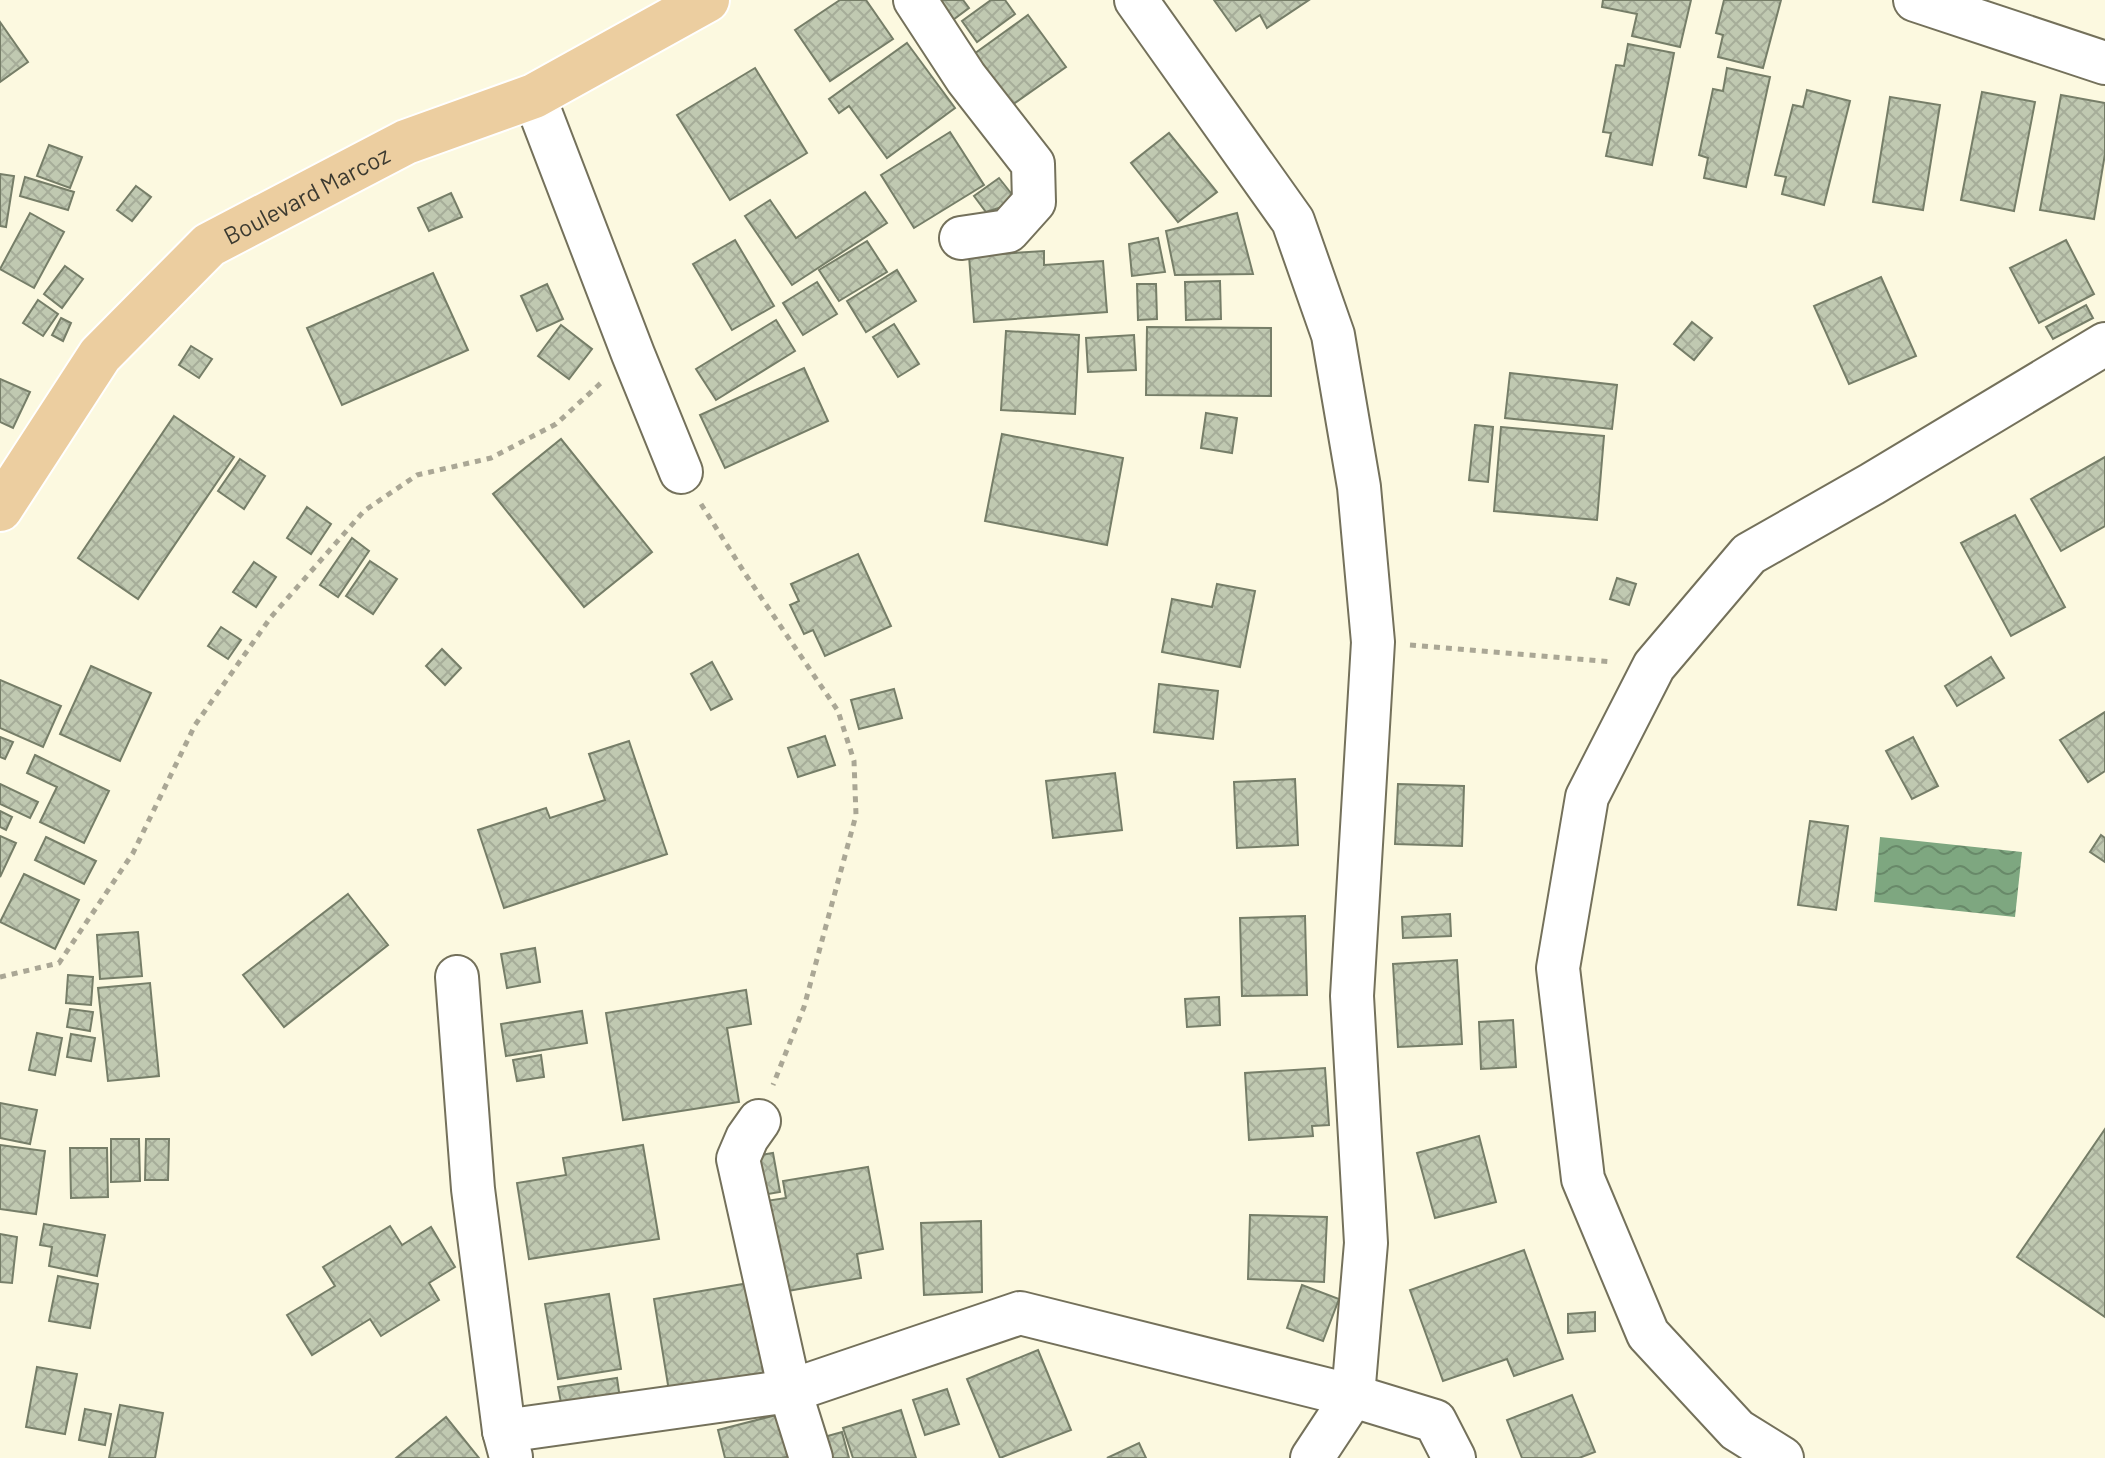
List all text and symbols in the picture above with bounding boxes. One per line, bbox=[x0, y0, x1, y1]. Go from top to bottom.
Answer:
street label: Boulevard Marcoz bbox=[218, 139, 394, 250]

